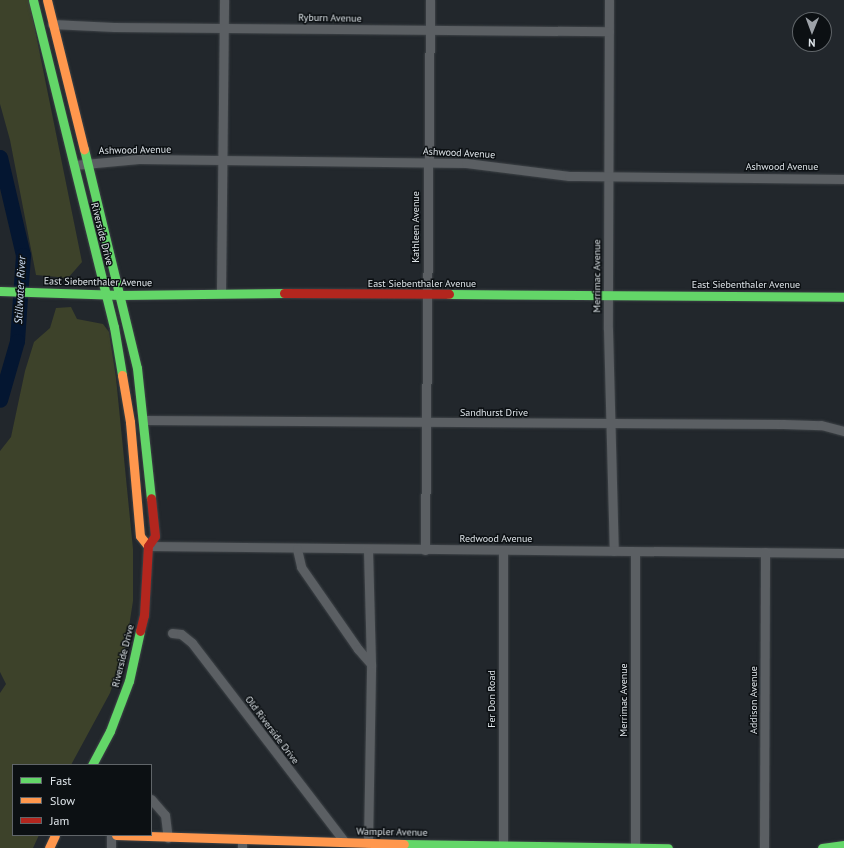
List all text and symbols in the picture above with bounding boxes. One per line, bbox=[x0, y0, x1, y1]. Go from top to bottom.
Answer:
street label: Ryburn Avenue bbox=[298, 11, 362, 25]
north arrow bbox=[792, 12, 832, 52]
text: N bbox=[808, 36, 816, 50]
street label: Ashwood Avenue bbox=[99, 143, 171, 157]
street label: Ashwood Avenue bbox=[422, 145, 496, 161]
street label: Ashwood Avenue bbox=[746, 161, 818, 173]
street label: Kathleen Avenue bbox=[410, 191, 422, 263]
street label: Riverside Drive bbox=[88, 201, 116, 267]
street label: Merrimac Avenue bbox=[591, 239, 603, 313]
water label: Stillwater River bbox=[12, 256, 28, 324]
street label: East Siebenthaler Avenue bbox=[44, 275, 152, 289]
street label: East Siebenthaler Avenue bbox=[368, 278, 476, 290]
street label: East Siebenthaler Avenue bbox=[692, 279, 800, 291]
street label: Sandhurst Drive bbox=[460, 407, 528, 419]
street label: Redwood Avenue bbox=[459, 533, 533, 545]
street label: Riverside Drive bbox=[109, 623, 137, 689]
street label: Merrimac Avenue bbox=[618, 663, 630, 737]
street label: Addison Avenue bbox=[748, 666, 760, 734]
street label: Fer Don Road bbox=[486, 670, 498, 728]
street label: Old Riverside Drive bbox=[243, 694, 301, 766]
legend bbox=[12, 764, 152, 836]
text: Fast bbox=[50, 773, 71, 788]
text: Slow bbox=[50, 793, 75, 808]
text: Jam bbox=[50, 813, 69, 828]
street label: Wampler Avenue bbox=[356, 825, 428, 839]

